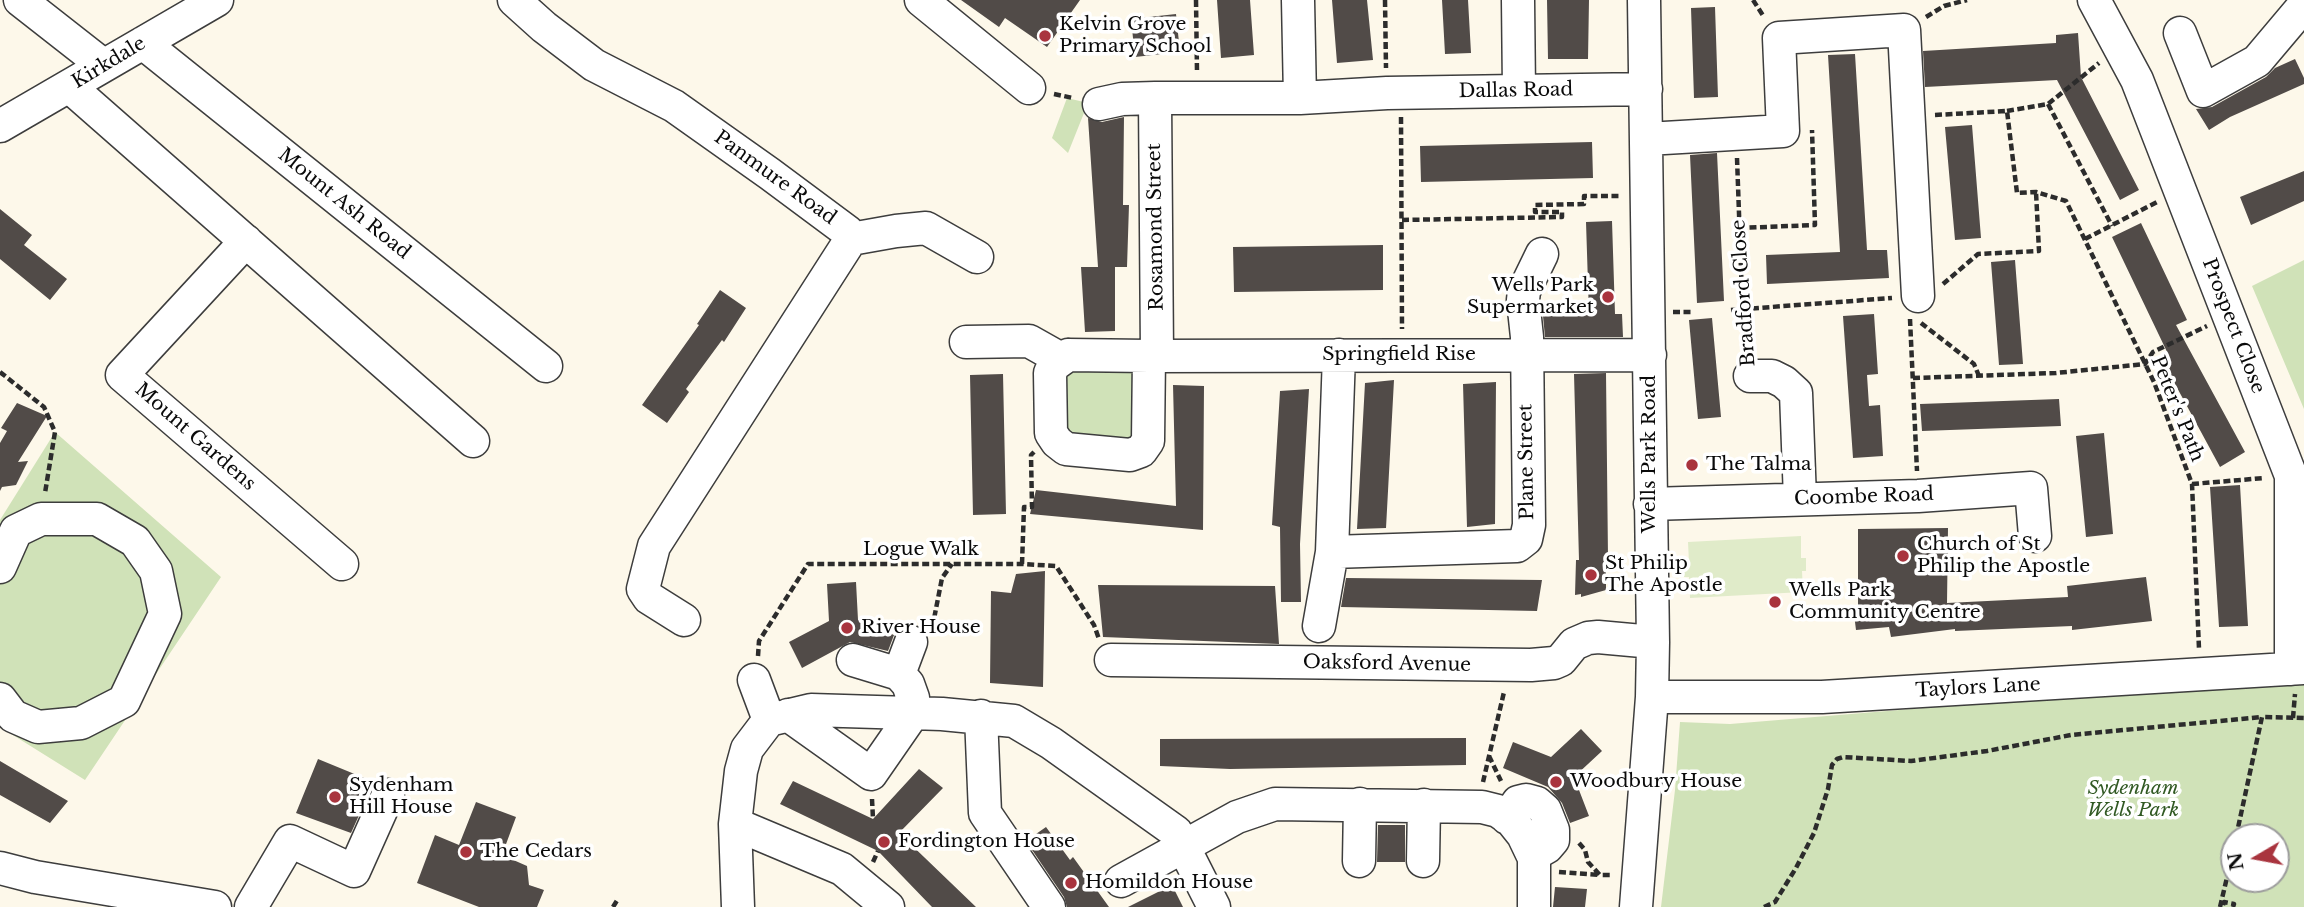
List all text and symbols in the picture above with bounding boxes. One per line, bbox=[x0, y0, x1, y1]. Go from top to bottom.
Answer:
place label: Kelvin Grove Primary School bbox=[1059, 14, 1212, 58]
marker: Kelvin Grove Primary School bbox=[1037, 28, 1053, 44]
street label: Kirkdale bbox=[68, 32, 150, 94]
street label: Dallas Road bbox=[1458, 79, 1574, 103]
street label: Panmure Road bbox=[710, 126, 840, 230]
street label: Rosamond Street bbox=[1143, 143, 1169, 311]
street label: Mount Ash Road bbox=[273, 144, 415, 264]
street label: Bradford Close bbox=[1727, 219, 1761, 367]
street label: Prospect Close bbox=[2197, 255, 2269, 397]
place label: Wells Park Supermarket bbox=[1467, 275, 1594, 319]
marker: Wells Park Supermarket bbox=[1600, 289, 1616, 305]
street label: Springfield Rise bbox=[1322, 344, 1476, 366]
street label: Peter's Path bbox=[2145, 353, 2209, 465]
street label: Wells Park Road bbox=[1639, 375, 1661, 533]
street label: Mount Gardens bbox=[130, 378, 260, 496]
street label: Plane Street bbox=[1515, 404, 1539, 520]
place label: The Talma bbox=[1706, 454, 1812, 476]
marker: The Talma bbox=[1684, 457, 1700, 473]
street label: Coombe Road bbox=[1794, 483, 1934, 511]
place label: Church of St Philip the Apostle bbox=[1917, 534, 2090, 578]
street label: Logue Walk bbox=[863, 539, 979, 561]
marker: Church of St Philip the Apostle bbox=[1895, 548, 1911, 564]
place label: St Philip The Apostle bbox=[1605, 553, 1723, 597]
marker: St Philip The Apostle bbox=[1583, 567, 1599, 583]
place label: Wells Park Community Centre bbox=[1789, 580, 1981, 624]
marker: Wells Park Community Centre bbox=[1767, 594, 1783, 610]
place label: River House bbox=[861, 617, 981, 639]
marker: River House bbox=[839, 620, 855, 636]
street label: Oaksford Avenue bbox=[1303, 651, 1471, 677]
street label: Taylors Lane bbox=[1915, 673, 2041, 703]
place label: Woodbury House bbox=[1570, 771, 1742, 793]
marker: Woodbury House bbox=[1548, 774, 1564, 790]
place label: Sydenham Hill House bbox=[349, 775, 453, 819]
park label: Sydenham Wells Park bbox=[2087, 778, 2179, 822]
marker: Sydenham Hill House bbox=[327, 789, 343, 805]
north arrow bbox=[2220, 823, 2290, 893]
place label: Fordington House bbox=[898, 831, 1075, 853]
marker: Fordington House bbox=[876, 834, 892, 850]
place label: The Cedars bbox=[480, 841, 592, 863]
marker: The Cedars bbox=[458, 844, 474, 860]
text: N bbox=[2223, 851, 2249, 872]
place label: Homildon House bbox=[1085, 872, 1253, 894]
marker: Homildon House bbox=[1063, 875, 1079, 891]

